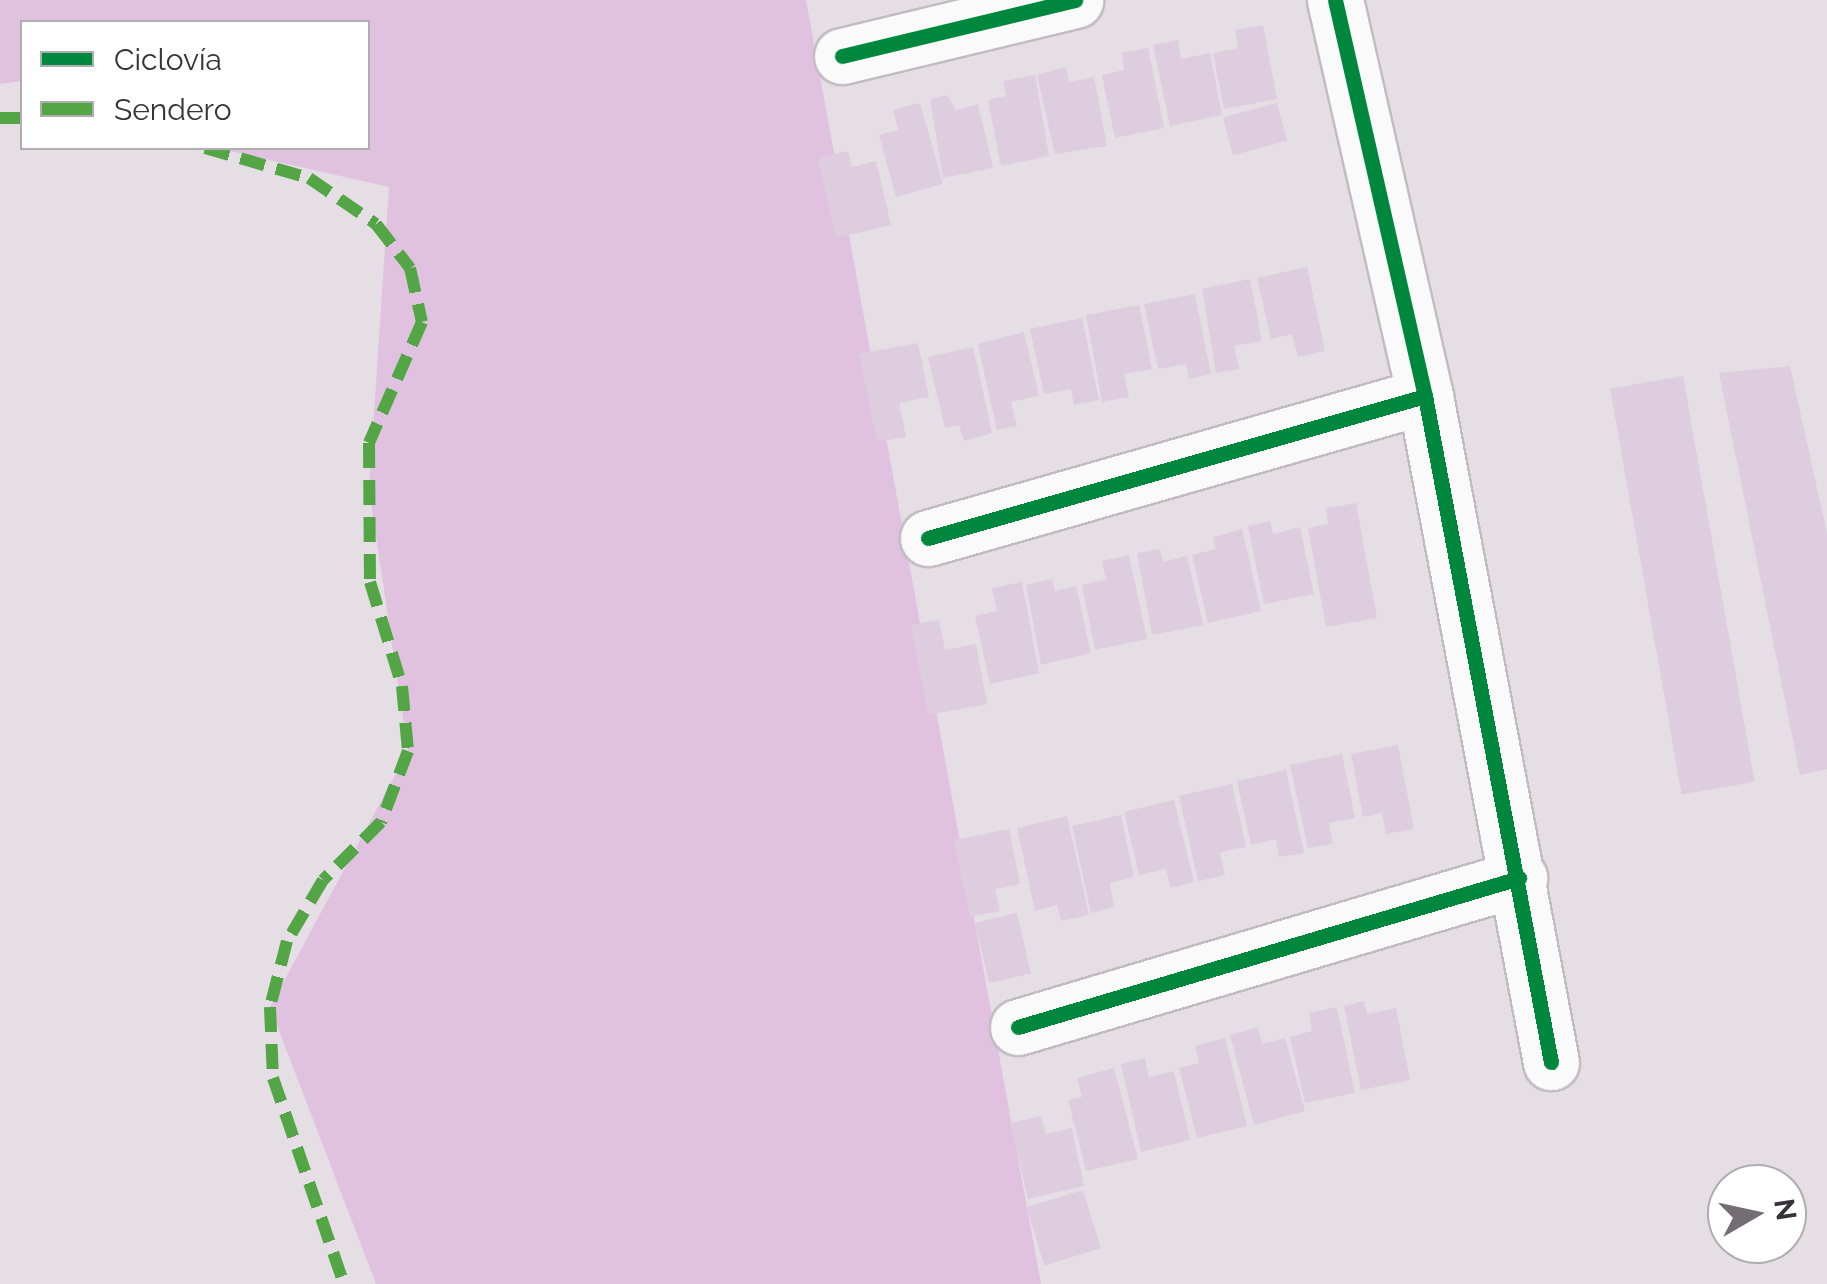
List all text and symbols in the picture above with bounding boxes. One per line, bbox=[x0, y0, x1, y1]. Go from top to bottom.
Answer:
legend bbox=[20, 20, 370, 150]
text: Ciclovía bbox=[114, 42, 222, 77]
text: Sendero bbox=[114, 92, 231, 127]
north arrow bbox=[1707, 1164, 1807, 1264]
text: N bbox=[1767, 1196, 1803, 1223]

